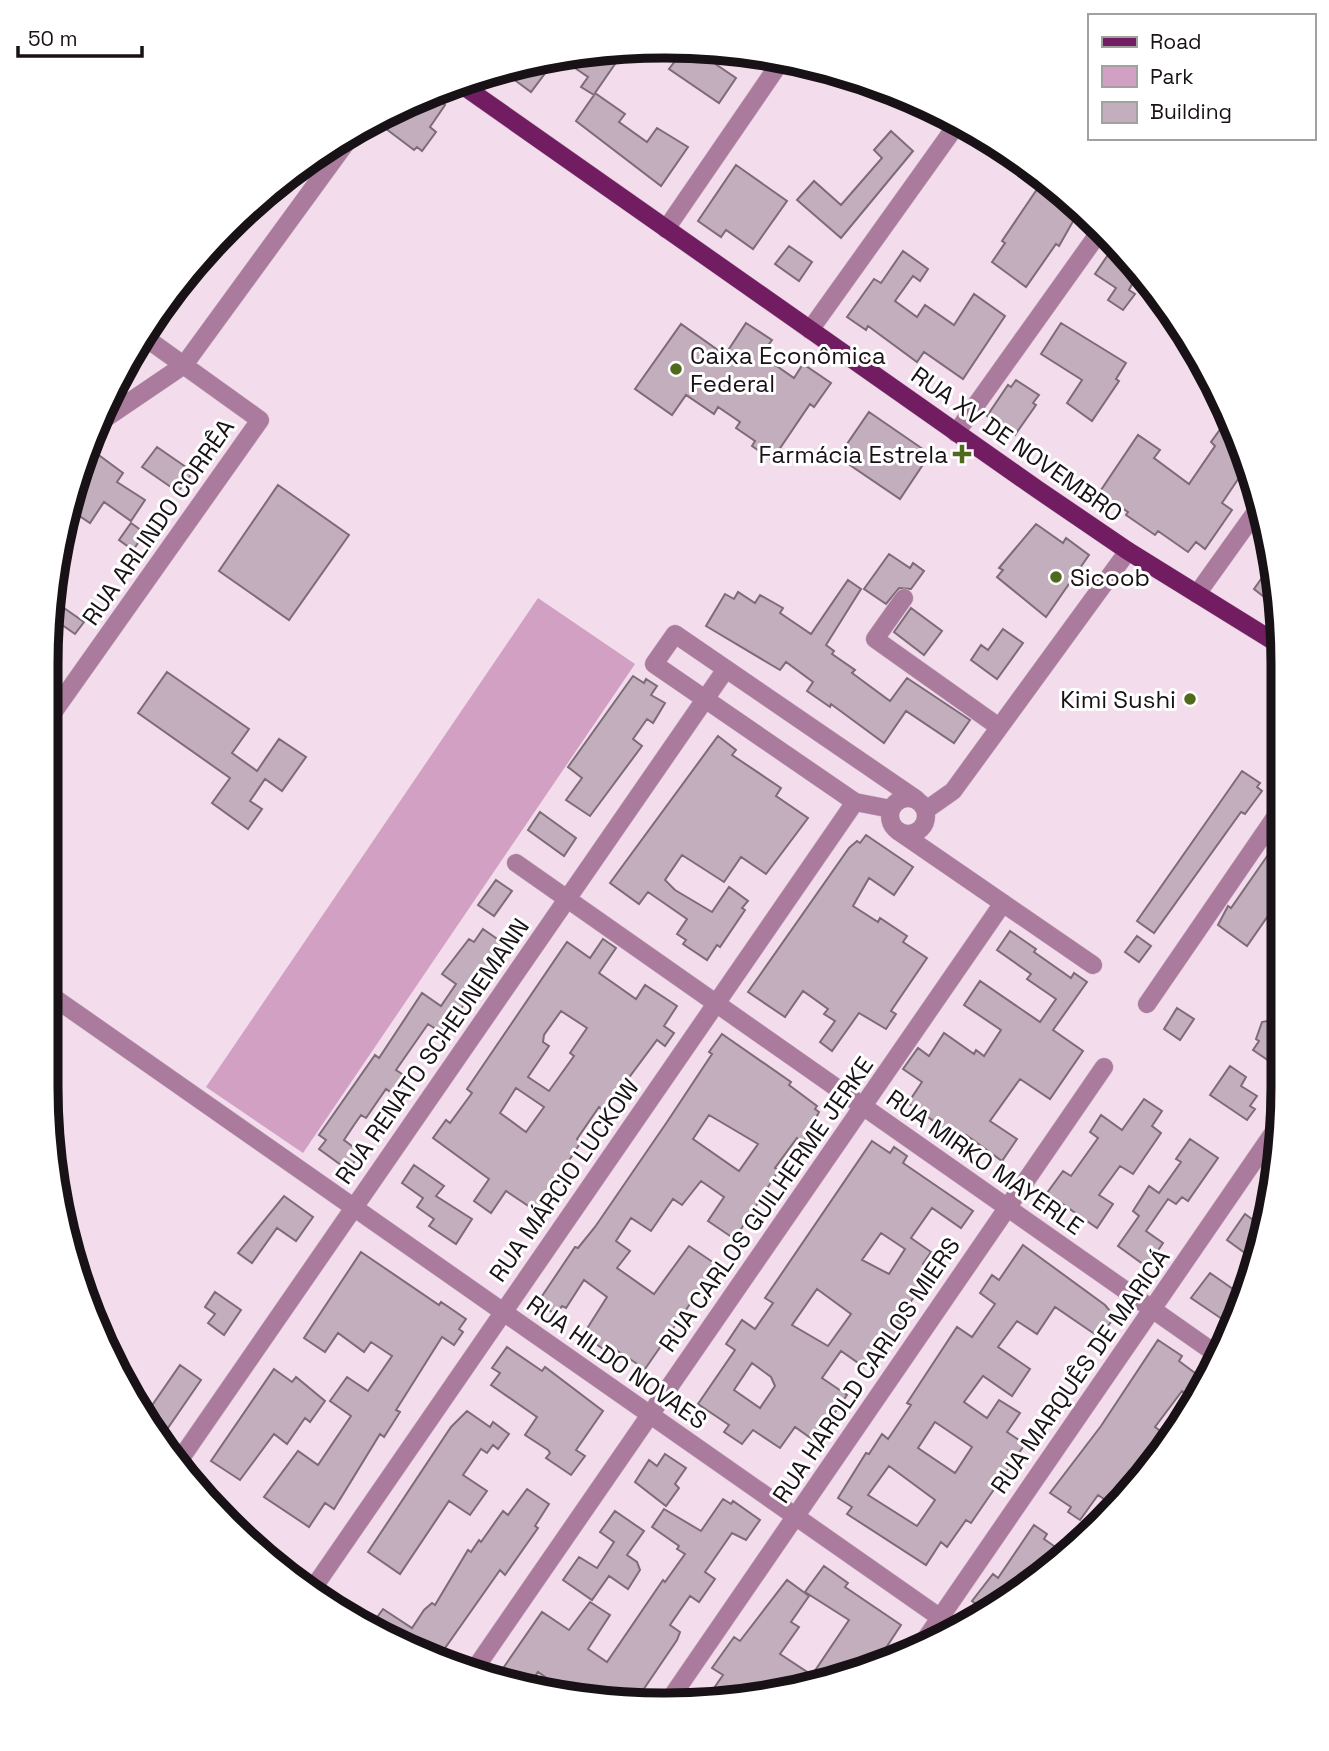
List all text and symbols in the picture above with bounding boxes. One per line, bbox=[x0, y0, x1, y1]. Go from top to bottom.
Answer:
scale bar bbox=[18, 14, 142, 58]
legend bbox=[1088, 14, 1315, 140]
text: 50 m bbox=[28, 25, 78, 52]
text: Road bbox=[1150, 28, 1202, 55]
text: Park bbox=[1150, 63, 1194, 90]
text: Building bbox=[1150, 98, 1232, 125]
place label: Caixa Econômica Federal bbox=[690, 340, 886, 399]
street label: RUA XV DE NOVEMBRO bbox=[905, 359, 1129, 529]
marker: Caixa Econômica Federal bbox=[668, 361, 684, 377]
street label: RUA ARLINDO CORRÊA bbox=[75, 413, 241, 631]
place label: Farmácia Estrela bbox=[759, 439, 948, 470]
marker: Farmácia Estrela bbox=[954, 446, 970, 462]
place label: Sicoob bbox=[1070, 562, 1150, 593]
marker: Sicoob bbox=[1048, 569, 1064, 585]
place label: Kimi Sushi bbox=[1060, 684, 1176, 715]
marker: Kimi Sushi bbox=[1182, 691, 1198, 707]
street label: RUA RENATO SCHEUNEMANN bbox=[328, 912, 536, 1190]
street label: RUA CARLOS GUILHERME JERKE bbox=[652, 1050, 880, 1358]
street label: RUA MÁRCIO LUCKOW bbox=[482, 1072, 646, 1288]
street label: RUA MIRKO MAYERLE bbox=[880, 1082, 1090, 1242]
street label: RUA HAROLD CARLOS MIERS bbox=[765, 1231, 967, 1509]
street label: RUA MARQUÊS DE MARICÁ bbox=[984, 1242, 1176, 1500]
street label: RUA HILDO NOVAES bbox=[521, 1288, 713, 1436]

